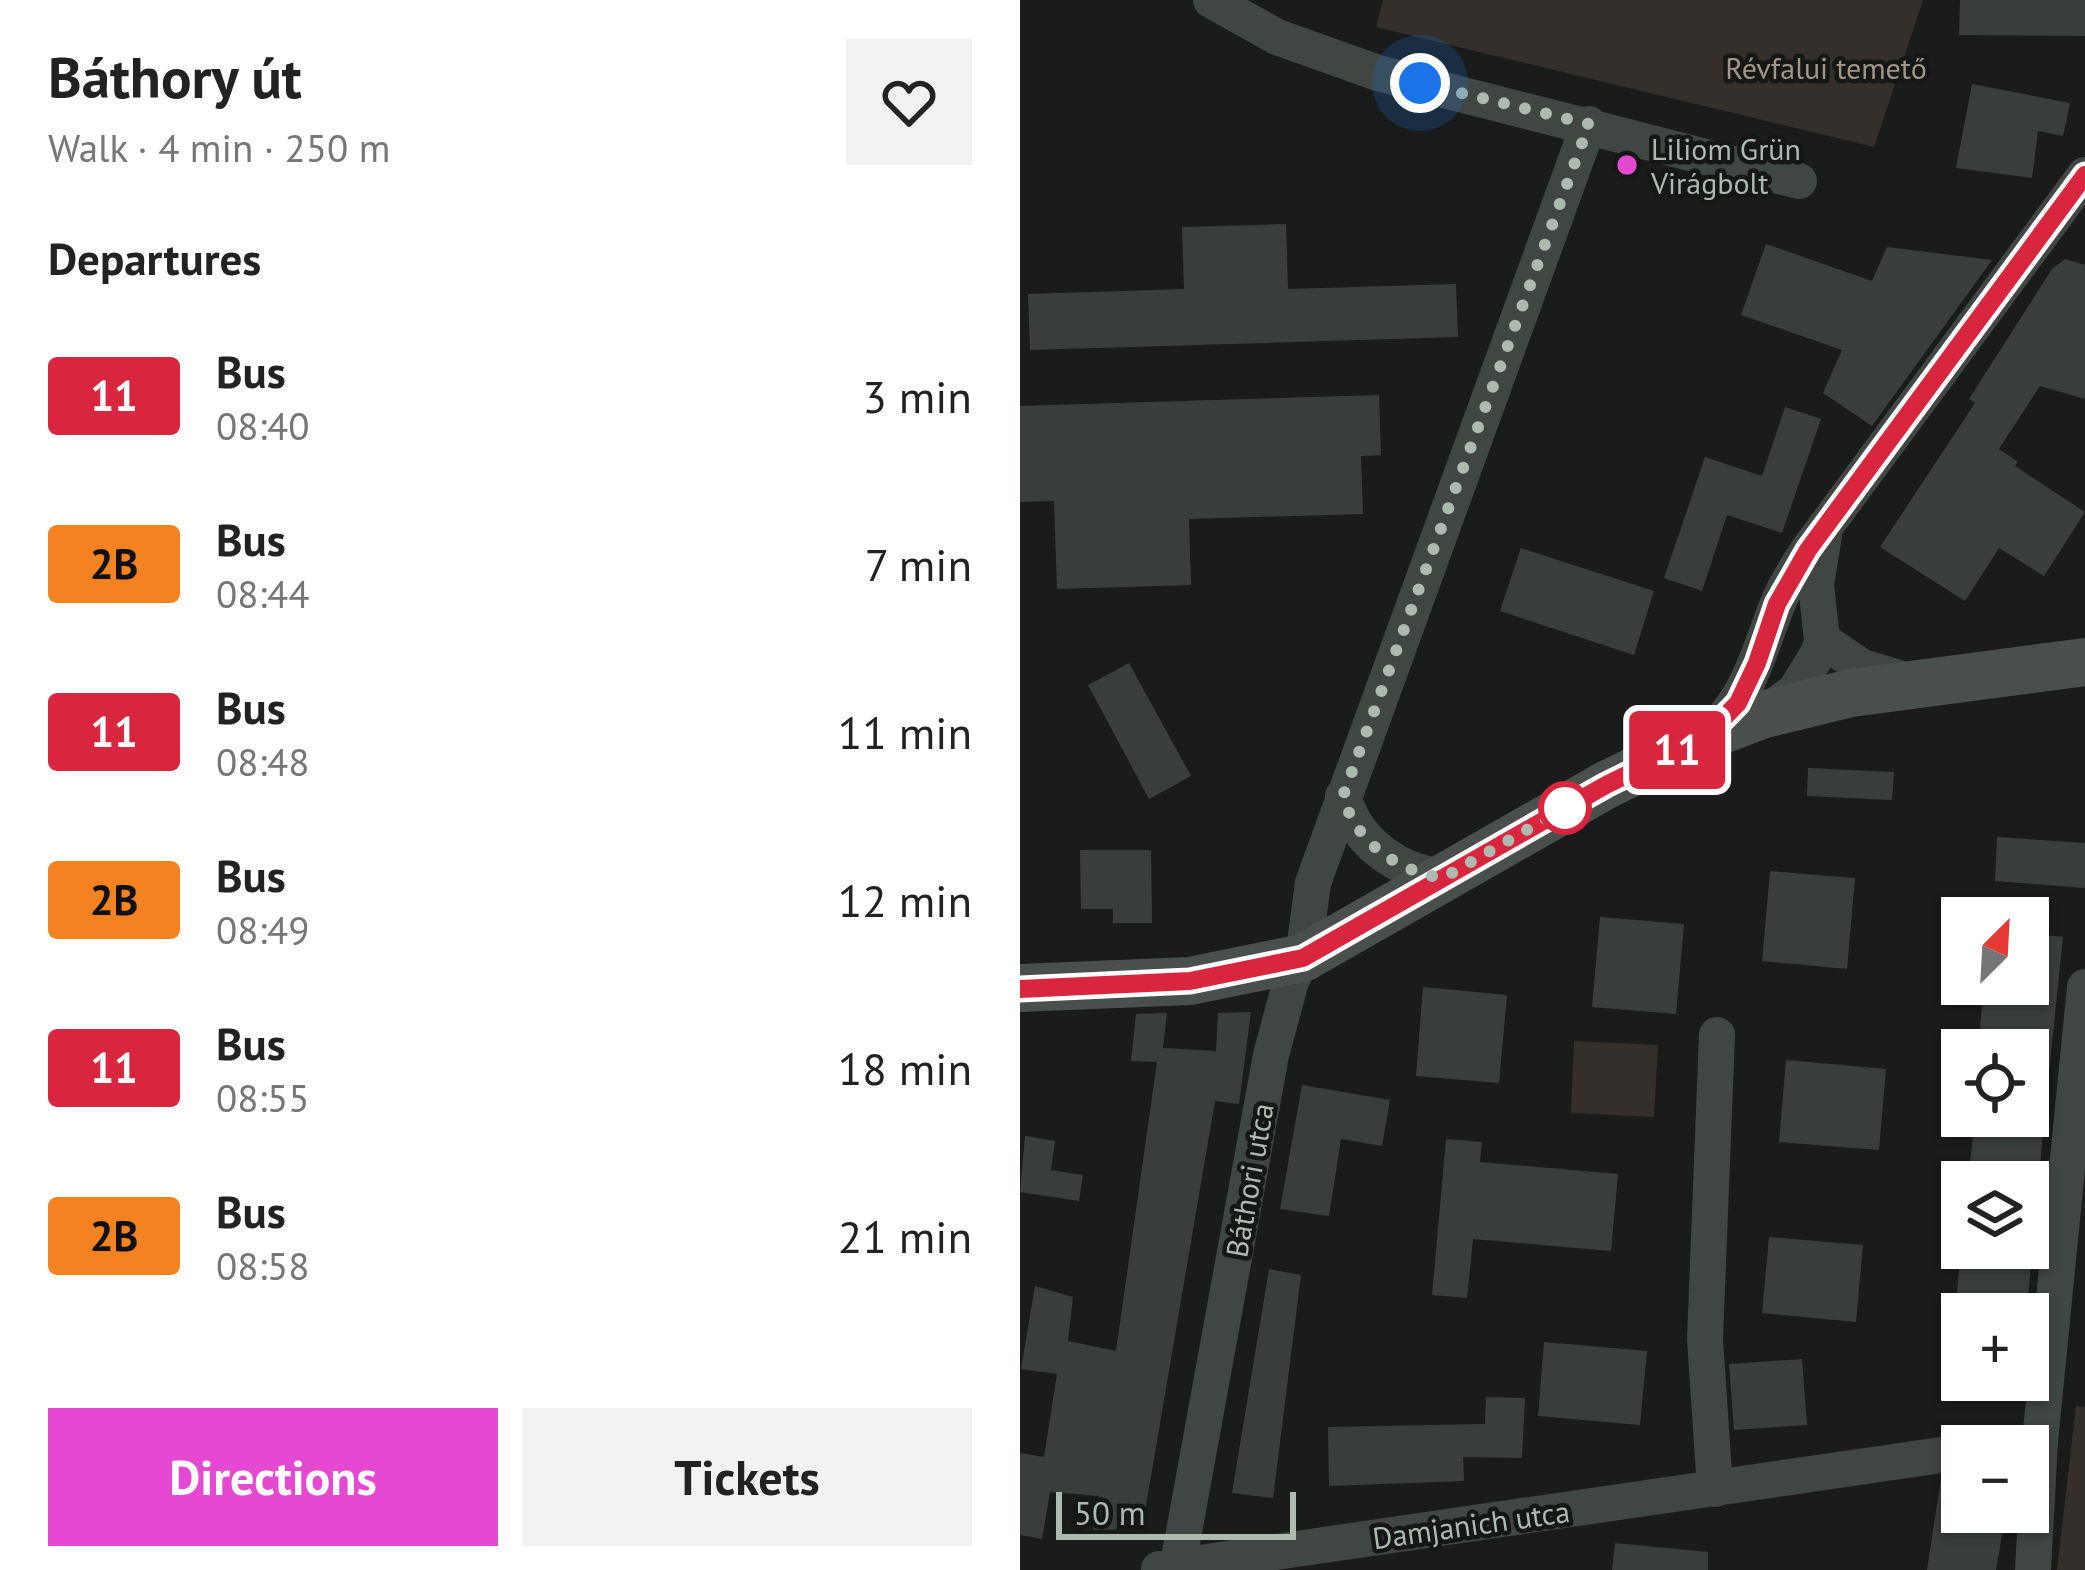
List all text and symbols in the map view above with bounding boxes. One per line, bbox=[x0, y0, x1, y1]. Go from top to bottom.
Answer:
button: heart bbox=[846, 39, 972, 165]
text: Báthory út bbox=[48, 40, 302, 114]
park label: Révfalui temető bbox=[1725, 48, 1927, 87]
your location bbox=[1390, 53, 1450, 113]
text: Walk · 4 min · 250 m bbox=[48, 122, 390, 173]
place label: Liliom Grün Virágbolt bbox=[1650, 129, 1801, 202]
marker: Liliom Grün Virágbolt bbox=[1614, 152, 1640, 178]
text: Departures bbox=[48, 229, 261, 287]
text: Bus bbox=[216, 342, 286, 400]
text: 3 min bbox=[862, 367, 972, 425]
text: 11 bbox=[90, 368, 138, 423]
text: 08:40 bbox=[216, 400, 310, 451]
text: Bus bbox=[216, 510, 286, 568]
text: 7 min bbox=[865, 535, 972, 593]
text: 2B bbox=[90, 536, 138, 591]
text: 08:44 bbox=[216, 568, 310, 619]
text: Bus bbox=[216, 678, 286, 736]
text: 11 min bbox=[838, 703, 972, 761]
text: 11 bbox=[90, 704, 138, 759]
line badge: 11 bbox=[1623, 711, 1731, 789]
text: 11 bbox=[1653, 722, 1701, 777]
text: 08:48 bbox=[216, 736, 310, 787]
unlabelled marker bbox=[1540, 783, 1590, 833]
text: Bus bbox=[216, 846, 286, 904]
text: 12 min bbox=[838, 871, 972, 929]
text: 2B bbox=[90, 872, 138, 927]
north arrow bbox=[1941, 897, 2049, 1005]
map controls bbox=[1941, 897, 2049, 1533]
text: 08:49 bbox=[216, 904, 310, 955]
text: Bus bbox=[216, 1014, 286, 1072]
button: locate bbox=[1941, 1029, 2049, 1137]
text: 18 min bbox=[838, 1039, 972, 1097]
text: 11 bbox=[90, 1040, 138, 1095]
text: 08:55 bbox=[216, 1072, 310, 1123]
street label: Báthori utca bbox=[1216, 1100, 1282, 1260]
button: layers bbox=[1941, 1161, 2049, 1269]
text: Bus bbox=[216, 1182, 286, 1240]
text: 21 min bbox=[838, 1207, 972, 1265]
text: 2B bbox=[90, 1208, 138, 1263]
text: 08:58 bbox=[216, 1240, 310, 1291]
button: + bbox=[1941, 1293, 2049, 1401]
button: Directions bbox=[48, 1408, 498, 1546]
button: Tickets bbox=[522, 1408, 972, 1546]
button: − bbox=[1941, 1425, 2049, 1533]
scale bar bbox=[1056, 1486, 1296, 1539]
text: 50 m bbox=[1074, 1491, 1146, 1534]
street label: Damjanich utca bbox=[1370, 1491, 1572, 1557]

